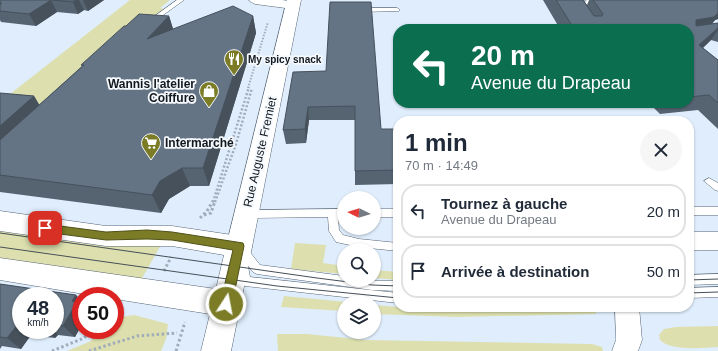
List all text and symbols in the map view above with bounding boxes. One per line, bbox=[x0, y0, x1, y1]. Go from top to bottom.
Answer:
icon: left bbox=[405, 40, 457, 92]
text: 20 m bbox=[471, 40, 535, 71]
restaurant icon: My spicy snack bbox=[223, 48, 245, 76]
place label: My spicy snack bbox=[248, 54, 322, 65]
text: Avenue du Drapeau bbox=[471, 73, 631, 93]
place label: Wannis l'atelier Coiffure bbox=[108, 77, 195, 105]
shop icon: Wannis l'atelier Coiffure bbox=[198, 80, 220, 108]
street label: Rue Auguste Fremiet bbox=[240, 95, 280, 208]
text: 1 min bbox=[405, 129, 468, 156]
button: close bbox=[640, 129, 682, 171]
supermarket icon: Intermarché bbox=[140, 132, 162, 160]
place label: Intermarché bbox=[165, 136, 234, 150]
text: 70 m · 14:49 bbox=[405, 158, 478, 173]
north arrow bbox=[337, 191, 381, 235]
map controls bbox=[337, 191, 381, 339]
text: Tournez à gauche bbox=[441, 195, 567, 212]
icon: left bbox=[407, 200, 429, 222]
text: 20 m bbox=[647, 203, 680, 220]
pin bbox=[28, 211, 62, 245]
text: Avenue du Drapeau bbox=[441, 212, 556, 227]
icon: arrive bbox=[34, 217, 56, 239]
button: search bbox=[337, 243, 381, 287]
icon: arrive bbox=[407, 260, 429, 282]
text: Arrivée à destination bbox=[441, 263, 589, 280]
text: 50 m bbox=[647, 263, 680, 280]
position arrow bbox=[205, 283, 247, 325]
speed limit sign: 50 bbox=[72, 287, 124, 339]
button: layers bbox=[337, 295, 381, 339]
text: 48 bbox=[27, 297, 49, 319]
text: km/h bbox=[27, 317, 49, 328]

